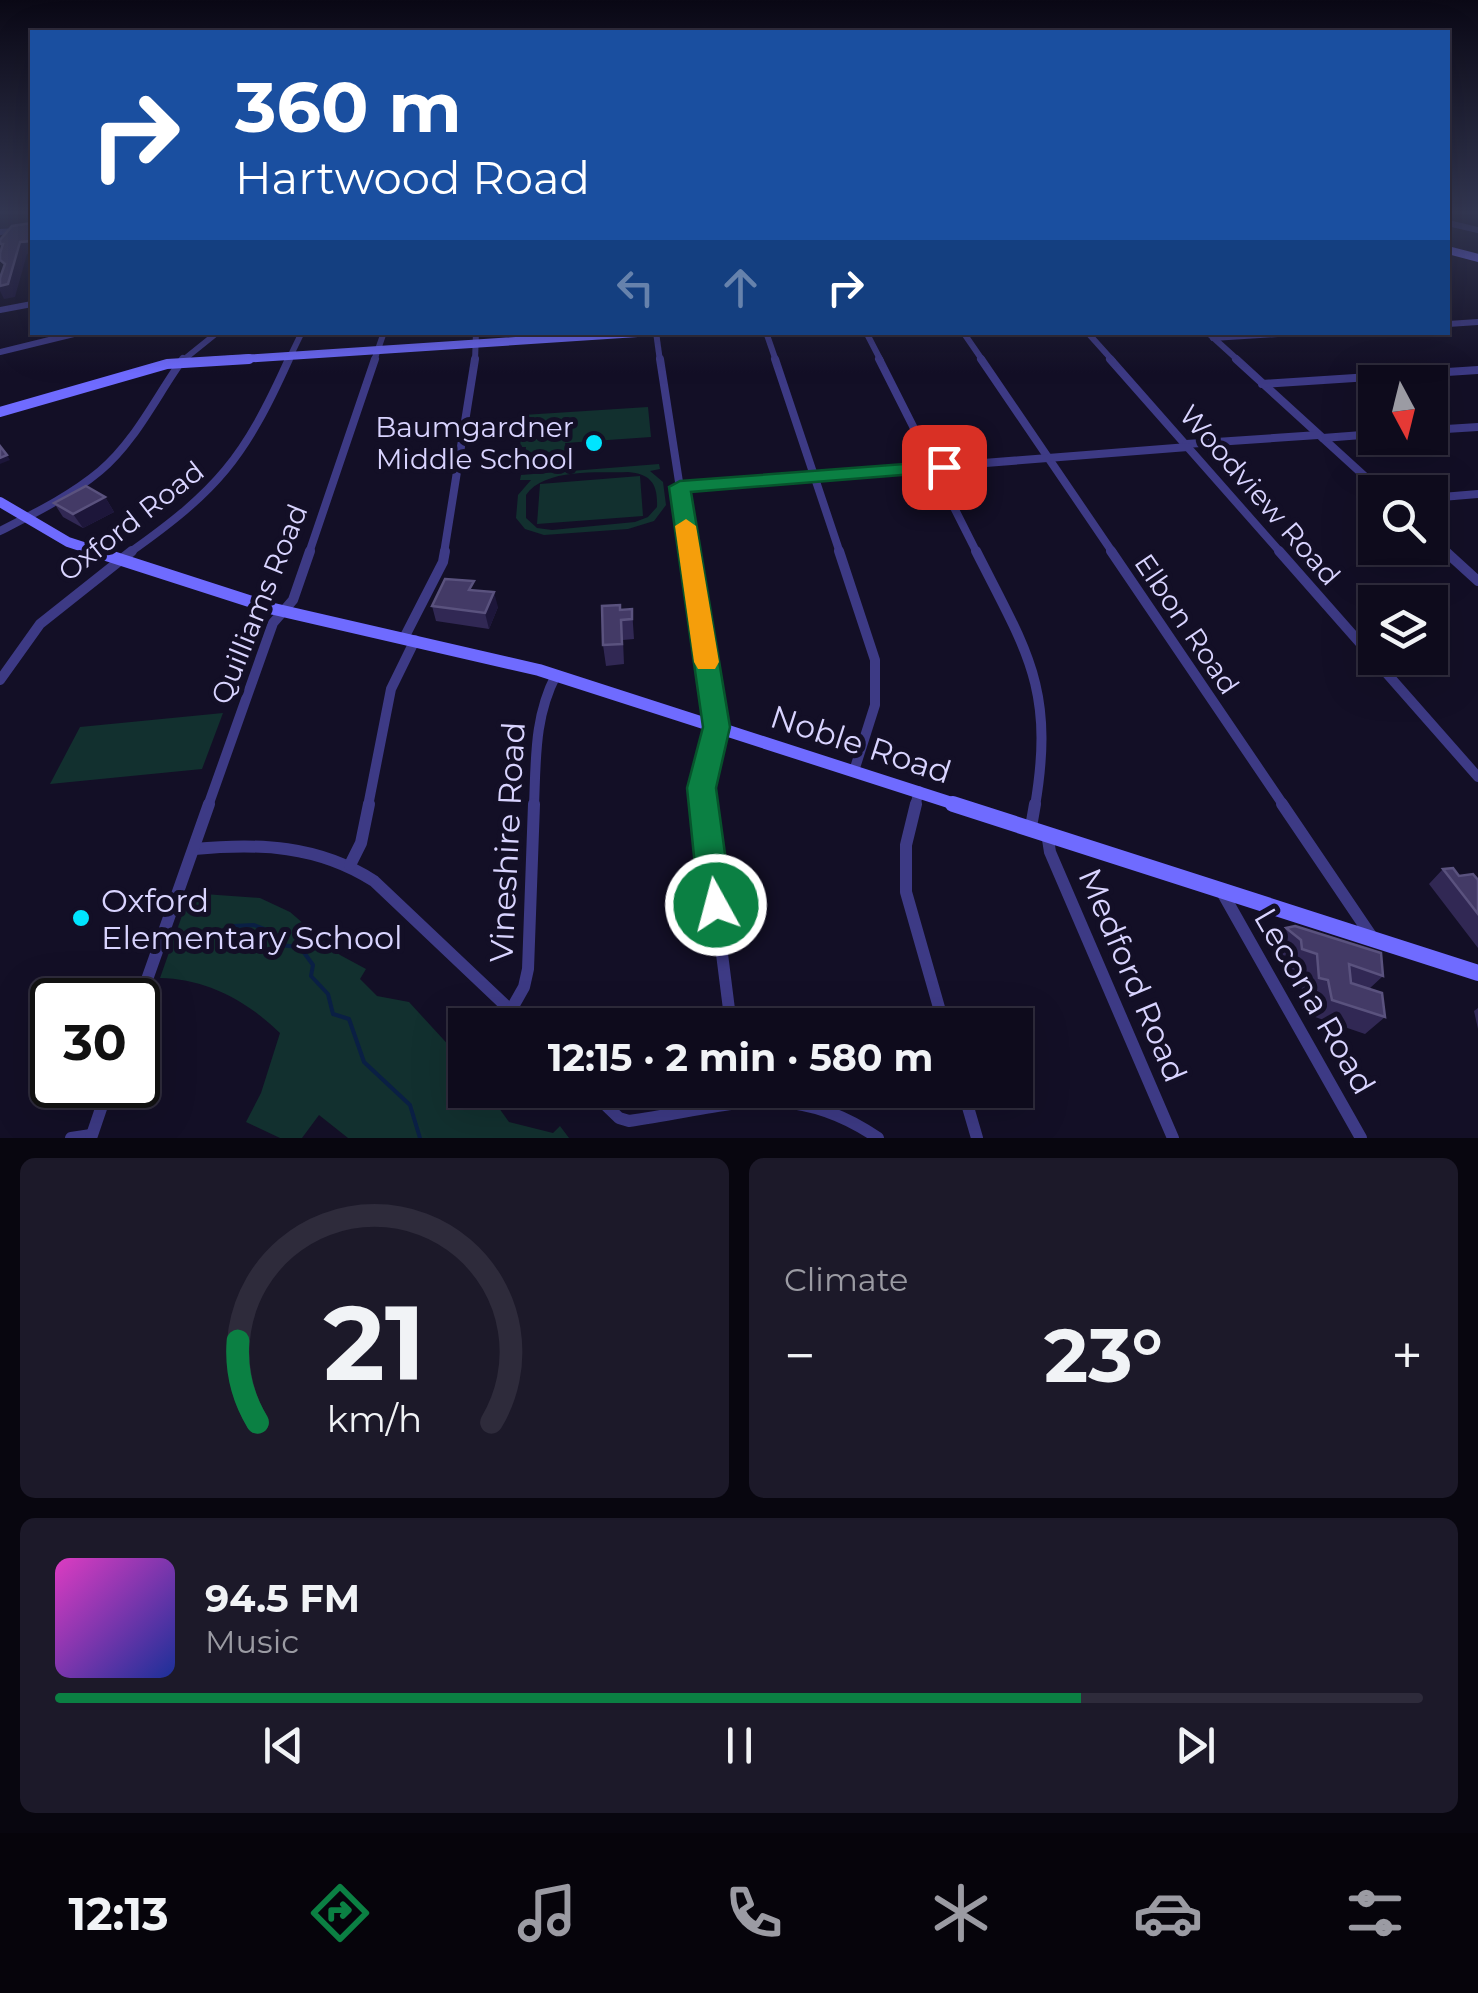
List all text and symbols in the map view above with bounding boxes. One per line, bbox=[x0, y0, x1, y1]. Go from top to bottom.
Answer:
text: 360 m bbox=[235, 64, 462, 150]
icon: right bbox=[70, 70, 200, 200]
text: Hartwood Road bbox=[235, 150, 590, 205]
icon: left bbox=[608, 260, 663, 315]
icon: ahead bbox=[713, 260, 768, 315]
icon: right bbox=[818, 260, 873, 315]
north arrow bbox=[1358, 365, 1448, 455]
map controls bbox=[1358, 365, 1448, 675]
street label: Woodview Road bbox=[1172, 398, 1348, 592]
place label: Baumgardner Middle School bbox=[375, 410, 574, 476]
pin bbox=[902, 425, 987, 510]
marker: Baumgardner Middle School bbox=[583, 432, 605, 454]
icon: arrive bbox=[917, 440, 972, 495]
street label: Oxford Road bbox=[51, 454, 211, 588]
button: search bbox=[1358, 475, 1448, 565]
street label: Quilliams Road bbox=[203, 499, 315, 709]
street label: Elbon Road bbox=[1128, 547, 1246, 701]
button: layers bbox=[1358, 585, 1448, 675]
street label: Noble Road bbox=[766, 696, 956, 792]
street label: Vineshire Road bbox=[481, 721, 533, 963]
position arrow bbox=[664, 853, 768, 957]
street label: Medford Road bbox=[1070, 862, 1196, 1088]
place label: Oxford Elementary School bbox=[101, 881, 403, 957]
street label: Lecona Road bbox=[1246, 901, 1384, 1101]
marker: Oxford Elementary School bbox=[70, 907, 92, 929]
speed limit sign: 30 bbox=[30, 978, 160, 1108]
text: 12:15 · 2 min · 580 m bbox=[548, 1034, 933, 1081]
text: Climate bbox=[784, 1260, 908, 1299]
text: 21 bbox=[323, 1279, 426, 1406]
text: 23° bbox=[1044, 1309, 1163, 1401]
text: − bbox=[784, 1322, 816, 1389]
text: + bbox=[1391, 1322, 1423, 1389]
text: km/h bbox=[327, 1397, 422, 1441]
text: 94.5 FM bbox=[205, 1575, 360, 1622]
text: Music bbox=[205, 1622, 299, 1661]
icon: previous bbox=[256, 1718, 311, 1773]
icon: pause bbox=[712, 1718, 767, 1773]
icon: next bbox=[1168, 1718, 1223, 1773]
icon: directions bbox=[305, 1878, 375, 1948]
icon: music bbox=[512, 1878, 582, 1948]
icon: phone bbox=[719, 1878, 789, 1948]
icon: climate bbox=[926, 1878, 996, 1948]
icon: car bbox=[1133, 1878, 1203, 1948]
icon: filters bbox=[1340, 1878, 1410, 1948]
text: 12:13 bbox=[68, 1886, 169, 1941]

